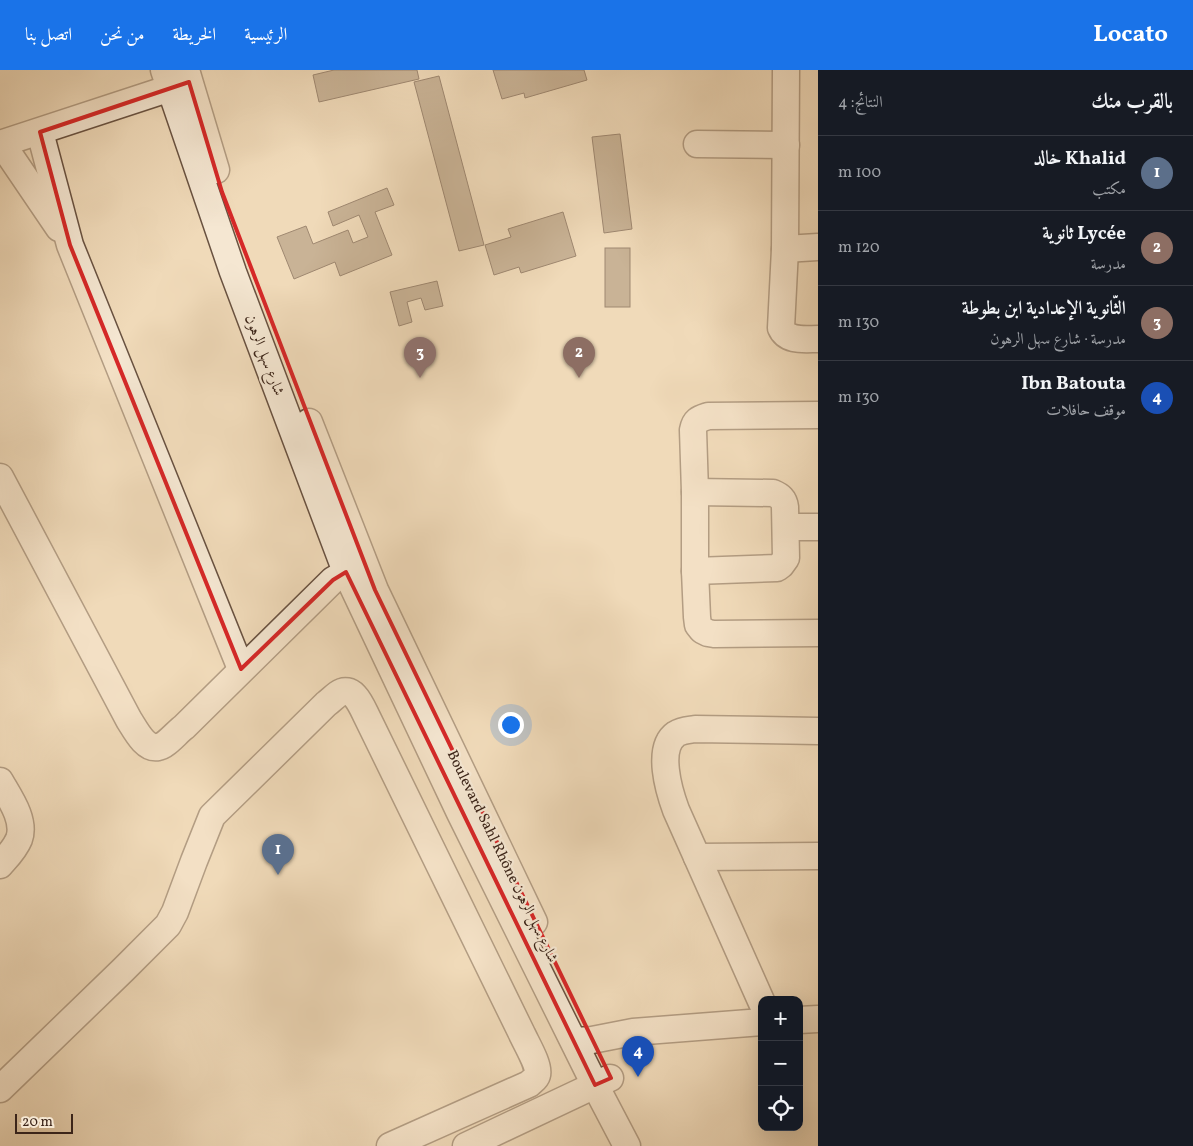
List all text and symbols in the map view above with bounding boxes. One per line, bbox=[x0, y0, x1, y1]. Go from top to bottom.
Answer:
text: Locato bbox=[1093, 18, 1168, 52]
text: اتصل بنا bbox=[25, 23, 72, 48]
text: من نحن bbox=[100, 23, 144, 48]
text: الخريطة bbox=[172, 23, 216, 48]
text: الرئيسية bbox=[244, 23, 287, 48]
text: بالقرب منك bbox=[1091, 88, 1173, 117]
text: النتائج: 4 bbox=[838, 92, 883, 114]
text: Khalid خالد bbox=[1033, 146, 1126, 172]
text: 100 m bbox=[838, 162, 881, 184]
text: 1 bbox=[1154, 162, 1160, 184]
text: مكتب bbox=[1092, 179, 1126, 201]
text: Lycée ثانوية bbox=[1042, 221, 1126, 247]
text: 120 m bbox=[838, 237, 880, 259]
text: 2 bbox=[1153, 237, 1161, 259]
text: مدرسة bbox=[1091, 254, 1126, 276]
text: الثّانوية الإعدادية ابن بطوطة bbox=[962, 296, 1126, 322]
street label: شارع سهل الرهون bbox=[238, 312, 289, 399]
text: 130 m bbox=[838, 312, 879, 334]
text: 3 bbox=[1153, 312, 1161, 334]
text: مدرسة · شارع سهل الرهون bbox=[990, 329, 1126, 351]
pin: 3 bbox=[404, 337, 436, 378]
pin: 2 bbox=[563, 337, 595, 378]
text: Ibn Batouta bbox=[1021, 371, 1126, 397]
text: 130 m bbox=[838, 387, 879, 409]
text: 4 bbox=[1152, 387, 1162, 409]
text: موقف حافلات bbox=[1046, 400, 1126, 422]
your location bbox=[498, 712, 524, 738]
street label: Boulevard Sahl Rhône شارع سهل الرهون bbox=[440, 747, 562, 967]
pin: 1 bbox=[262, 834, 294, 875]
map controls bbox=[758, 996, 803, 1131]
button: + bbox=[758, 996, 803, 1041]
pin: 4 bbox=[622, 1036, 654, 1077]
button: − bbox=[758, 1041, 803, 1086]
button: locate bbox=[758, 1086, 803, 1131]
scale bar bbox=[15, 1111, 72, 1134]
text: 20 m bbox=[22, 1113, 53, 1132]

